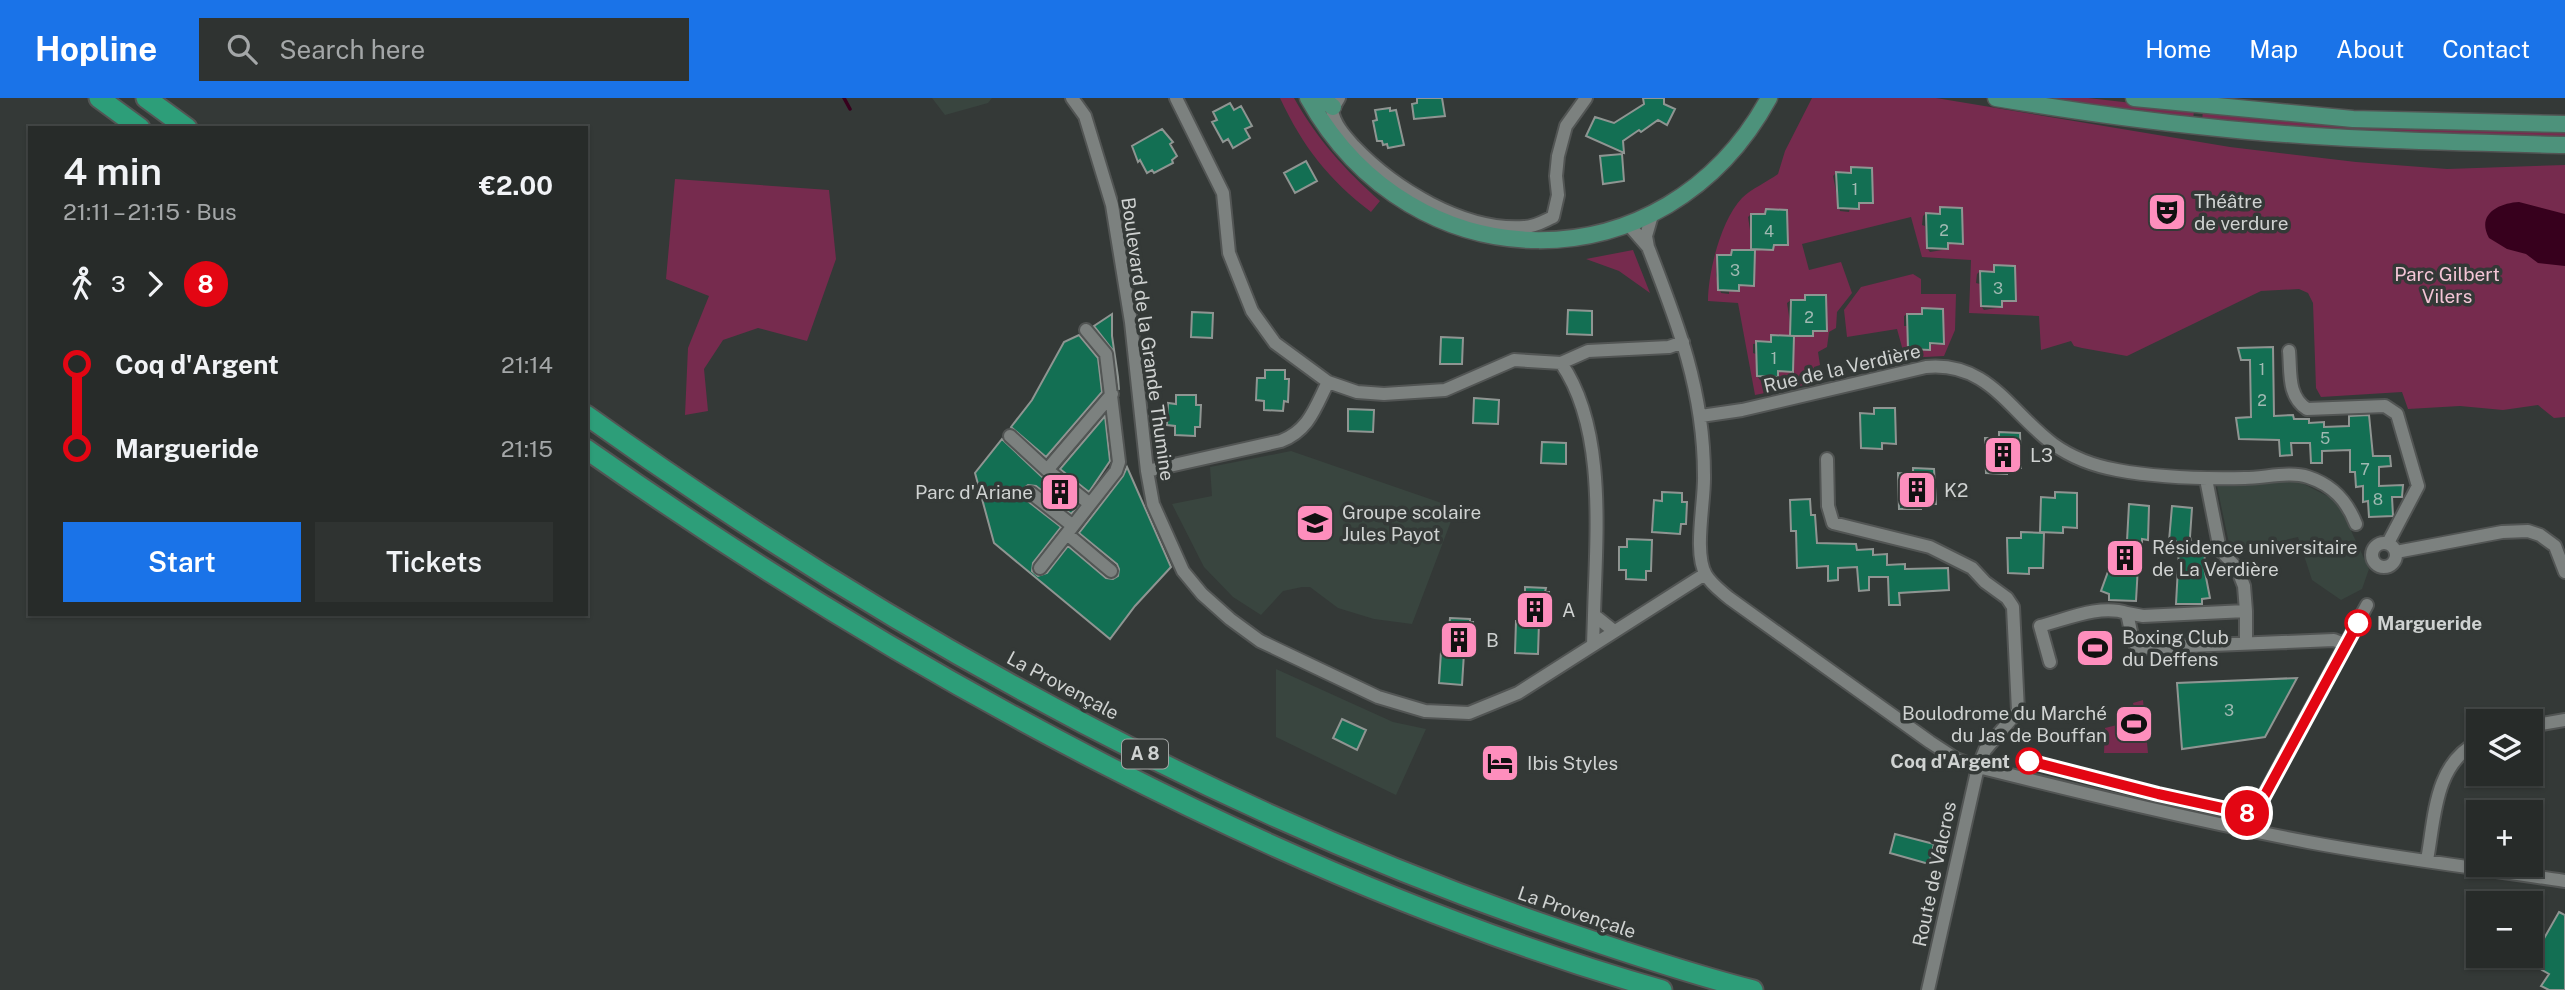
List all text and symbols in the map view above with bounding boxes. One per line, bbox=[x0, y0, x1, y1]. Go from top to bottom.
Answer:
search box bbox=[199, 18, 689, 81]
text: Hopline bbox=[35, 30, 157, 68]
icon: search bbox=[223, 30, 261, 68]
text: Search here bbox=[279, 34, 425, 65]
text: Home bbox=[2145, 35, 2211, 63]
text: Map bbox=[2249, 35, 2298, 63]
text: About bbox=[2336, 35, 2404, 63]
text: Contact bbox=[2442, 35, 2530, 63]
text: 4 min bbox=[63, 149, 162, 194]
text: €2.00 bbox=[479, 170, 553, 201]
house number: 1 bbox=[1852, 180, 1858, 199]
place label: Théâtre de verdure bbox=[2194, 190, 2288, 234]
theatre icon: Théâtre de verdure bbox=[2146, 191, 2188, 233]
street label: Boulevard de la Grande Thumine bbox=[1117, 196, 1179, 482]
text: 21:11 – 21:15 · Bus bbox=[63, 198, 237, 225]
house number: 2 bbox=[1939, 221, 1949, 240]
house number: 4 bbox=[1764, 222, 1774, 241]
house number: 3 bbox=[1730, 261, 1740, 280]
park label: Parc Gilbert Vilers bbox=[2394, 263, 2500, 307]
icon: walk bbox=[63, 265, 101, 303]
icon: forward bbox=[136, 265, 174, 303]
text: 3 bbox=[111, 270, 126, 297]
text: 8 bbox=[198, 270, 214, 298]
house number: 3 bbox=[1993, 279, 2003, 298]
house number: 2 bbox=[1804, 308, 1814, 327]
street label: Rue de la Verdière bbox=[1761, 339, 1923, 397]
text: Coq d'Argent bbox=[115, 349, 279, 380]
house number: 1 bbox=[1771, 349, 1777, 368]
text: 21:14 bbox=[501, 351, 553, 378]
house number: 1 bbox=[2259, 360, 2265, 379]
house number: 2 bbox=[2257, 391, 2267, 410]
house number: 5 bbox=[2320, 429, 2330, 448]
text: Margueride bbox=[115, 433, 259, 464]
building icon: L3 bbox=[1982, 434, 2024, 476]
text: 21:15 bbox=[501, 435, 553, 462]
place label: L3 bbox=[2030, 444, 2053, 466]
house number: 7 bbox=[2360, 460, 2370, 479]
building icon: K2 bbox=[1896, 469, 1938, 511]
building icon: Parc d'Ariane bbox=[1039, 471, 1081, 513]
place label: K2 bbox=[1944, 479, 1968, 501]
place label: Parc d'Ariane bbox=[915, 481, 1033, 503]
house number: 8 bbox=[2373, 490, 2383, 509]
place label: Groupe scolaire Jules Payot bbox=[1342, 501, 1481, 545]
school or university icon: Groupe scolaire Jules Payot bbox=[1294, 502, 1336, 544]
button: Start bbox=[63, 522, 301, 602]
button: Tickets bbox=[315, 522, 553, 602]
place label: Résidence universitaire de La Verdière bbox=[2152, 536, 2358, 580]
building icon: Résidence universitaire de La Verdière bbox=[2104, 537, 2146, 579]
building icon: A bbox=[1514, 589, 1556, 631]
place label: A bbox=[1562, 599, 1576, 621]
marker: Margueride bbox=[2345, 610, 2371, 636]
place label: Margueride bbox=[2377, 612, 2482, 634]
building icon: B bbox=[1438, 619, 1480, 661]
place label: Boxing Club du Deffens bbox=[2122, 626, 2229, 670]
sports icon: Boxing Club du Deffens bbox=[2074, 627, 2116, 669]
place label: B bbox=[1486, 629, 1499, 651]
street label: La Provençale bbox=[1003, 646, 1123, 724]
house number: 3 bbox=[2224, 701, 2234, 720]
place label: Boulodrome du Marché du Jas de Bouffan bbox=[1902, 702, 2107, 746]
sports icon: Boulodrome du Marché du Jas de Bouffan bbox=[2113, 703, 2155, 745]
map controls bbox=[2466, 709, 2543, 968]
button: layers bbox=[2466, 709, 2543, 786]
road number: A 8 bbox=[1122, 740, 1168, 768]
hotel icon: Ibis Styles bbox=[1479, 742, 1521, 784]
marker: Coq d'Argent bbox=[2016, 748, 2042, 774]
place label: Coq d'Argent bbox=[1890, 750, 2010, 772]
place label: Ibis Styles bbox=[1527, 752, 1618, 774]
line badge: 8 bbox=[2224, 790, 2270, 836]
street label: Route de Valcros bbox=[1908, 799, 1960, 949]
text: 8 bbox=[2239, 799, 2255, 827]
button: + bbox=[2466, 800, 2543, 877]
street label: La Provençale bbox=[1515, 881, 1639, 943]
button: − bbox=[2466, 891, 2543, 968]

